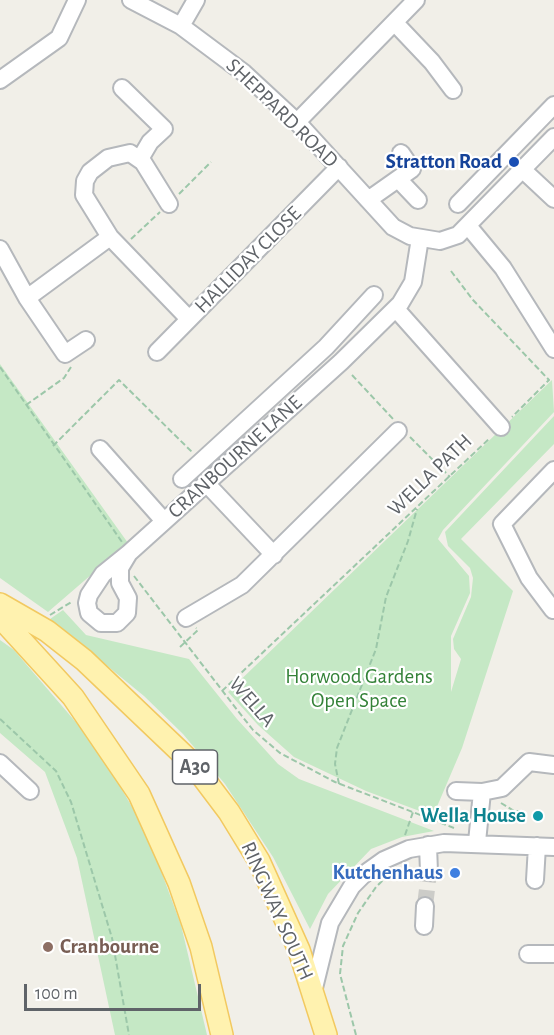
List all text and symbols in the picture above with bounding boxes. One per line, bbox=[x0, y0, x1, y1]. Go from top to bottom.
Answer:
street label: SHEPPARD ROAD bbox=[221, 53, 343, 173]
place label: Stratton Road bbox=[385, 149, 502, 175]
marker: Stratton Road bbox=[507, 155, 521, 169]
street label: HALLIDAY CLOSE bbox=[189, 201, 307, 319]
street label: CRANBOURNE LANE bbox=[163, 390, 307, 524]
street label: WELLA PATH bbox=[383, 429, 477, 521]
park label: Horwood Gardens Open Space bbox=[285, 664, 433, 714]
street label: WELLA bbox=[223, 672, 281, 732]
road number: A30 bbox=[172, 750, 218, 784]
place label: Wella House bbox=[420, 803, 526, 829]
marker: Wella House bbox=[531, 809, 545, 823]
street label: RINGWAY SOUTH bbox=[235, 838, 319, 984]
place label: Kutchenhaus bbox=[333, 860, 443, 886]
marker: Kutchenhaus bbox=[448, 866, 462, 880]
place label: Cranbourne bbox=[60, 934, 159, 960]
marker: Cranbourne bbox=[41, 940, 55, 954]
scale bar bbox=[27, 972, 204, 1010]
text: 100 m bbox=[35, 985, 78, 1003]

